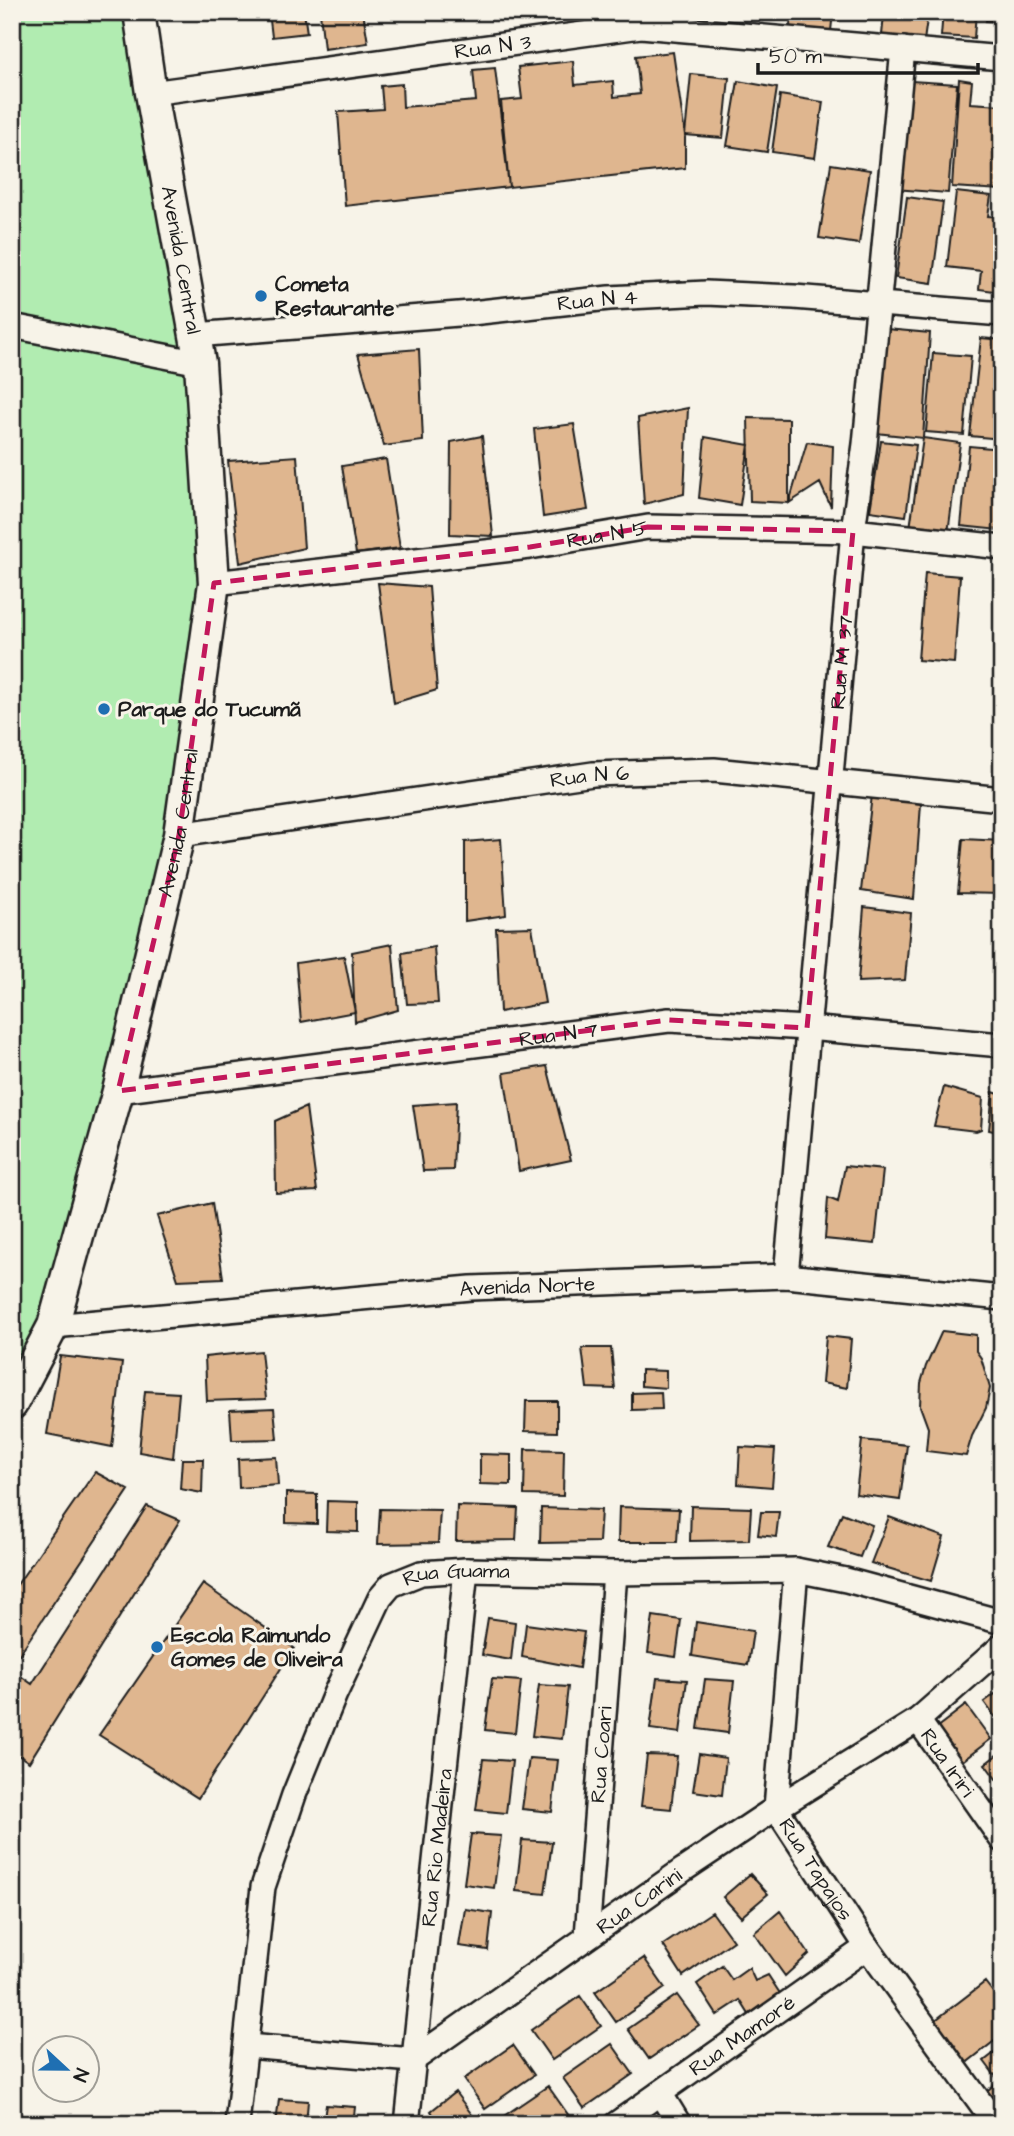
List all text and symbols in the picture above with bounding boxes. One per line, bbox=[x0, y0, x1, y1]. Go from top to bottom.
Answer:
street label: Rua N 3 bbox=[453, 27, 533, 66]
scale bar bbox=[758, 32, 979, 76]
text: 50 m bbox=[769, 42, 823, 71]
street label: Avenida Central bbox=[154, 184, 208, 336]
place label: Cometa Restaurante bbox=[275, 270, 395, 323]
street label: Rua N 4 bbox=[556, 282, 638, 318]
marker: Cometa Restaurante bbox=[253, 288, 269, 304]
street label: Rua N 5 bbox=[564, 513, 649, 555]
street label: Rua M 37 bbox=[823, 614, 860, 711]
place label: Parque do Tucumã bbox=[118, 695, 301, 725]
marker: Parque do Tucumã bbox=[96, 701, 112, 717]
street label: Avenida Central bbox=[150, 747, 205, 900]
street label: Rua N 6 bbox=[548, 758, 630, 795]
street label: Rua N 7 bbox=[517, 1015, 600, 1054]
street label: Avenida Norte bbox=[458, 1269, 596, 1303]
street label: Rua Guama bbox=[398, 1555, 510, 1593]
place label: Escola Raimundo Gomes de Oliveira bbox=[171, 1621, 343, 1674]
marker: Escola Raimundo Gomes de Oliveira bbox=[149, 1639, 165, 1655]
street label: Rua Coari bbox=[583, 1705, 619, 1804]
street label: Rua Iriri bbox=[914, 1723, 982, 1803]
street label: Rua Rio Madeira bbox=[414, 1767, 459, 1928]
street label: Rua Tapajos bbox=[772, 1812, 860, 1926]
street label: Rua Carini bbox=[590, 1861, 688, 1941]
street label: Rua Mamoré bbox=[683, 1988, 801, 2083]
north arrow bbox=[32, 2035, 102, 2104]
text: N bbox=[66, 2064, 95, 2085]

